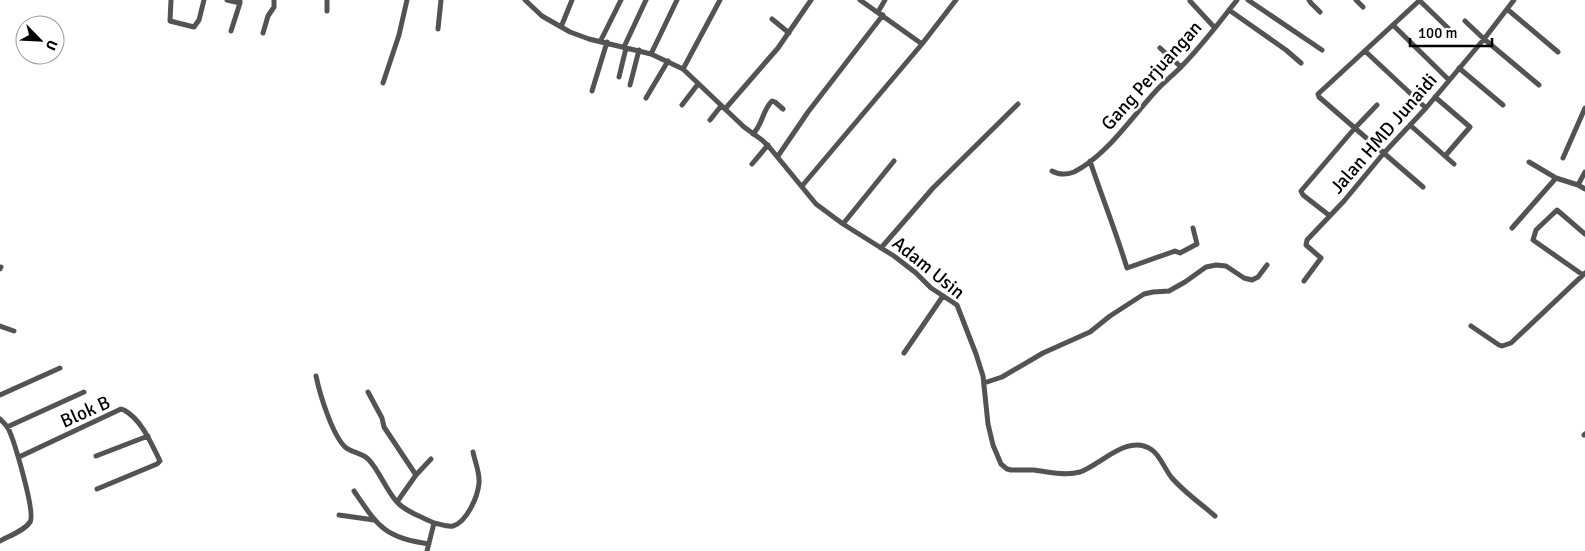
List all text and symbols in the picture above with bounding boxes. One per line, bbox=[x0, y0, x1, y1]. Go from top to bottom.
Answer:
north arrow bbox=[15, 15, 65, 65]
scale bar bbox=[1410, 15, 1492, 47]
street label: Gang Perjuangan bbox=[1096, 16, 1207, 135]
text: 100 m bbox=[1418, 24, 1458, 42]
text: U bbox=[42, 37, 61, 53]
street label: Jalan HMD Junaidi bbox=[1325, 69, 1442, 199]
street label: Adam Usin bbox=[887, 231, 970, 304]
street label: Blok B bbox=[57, 390, 114, 433]

